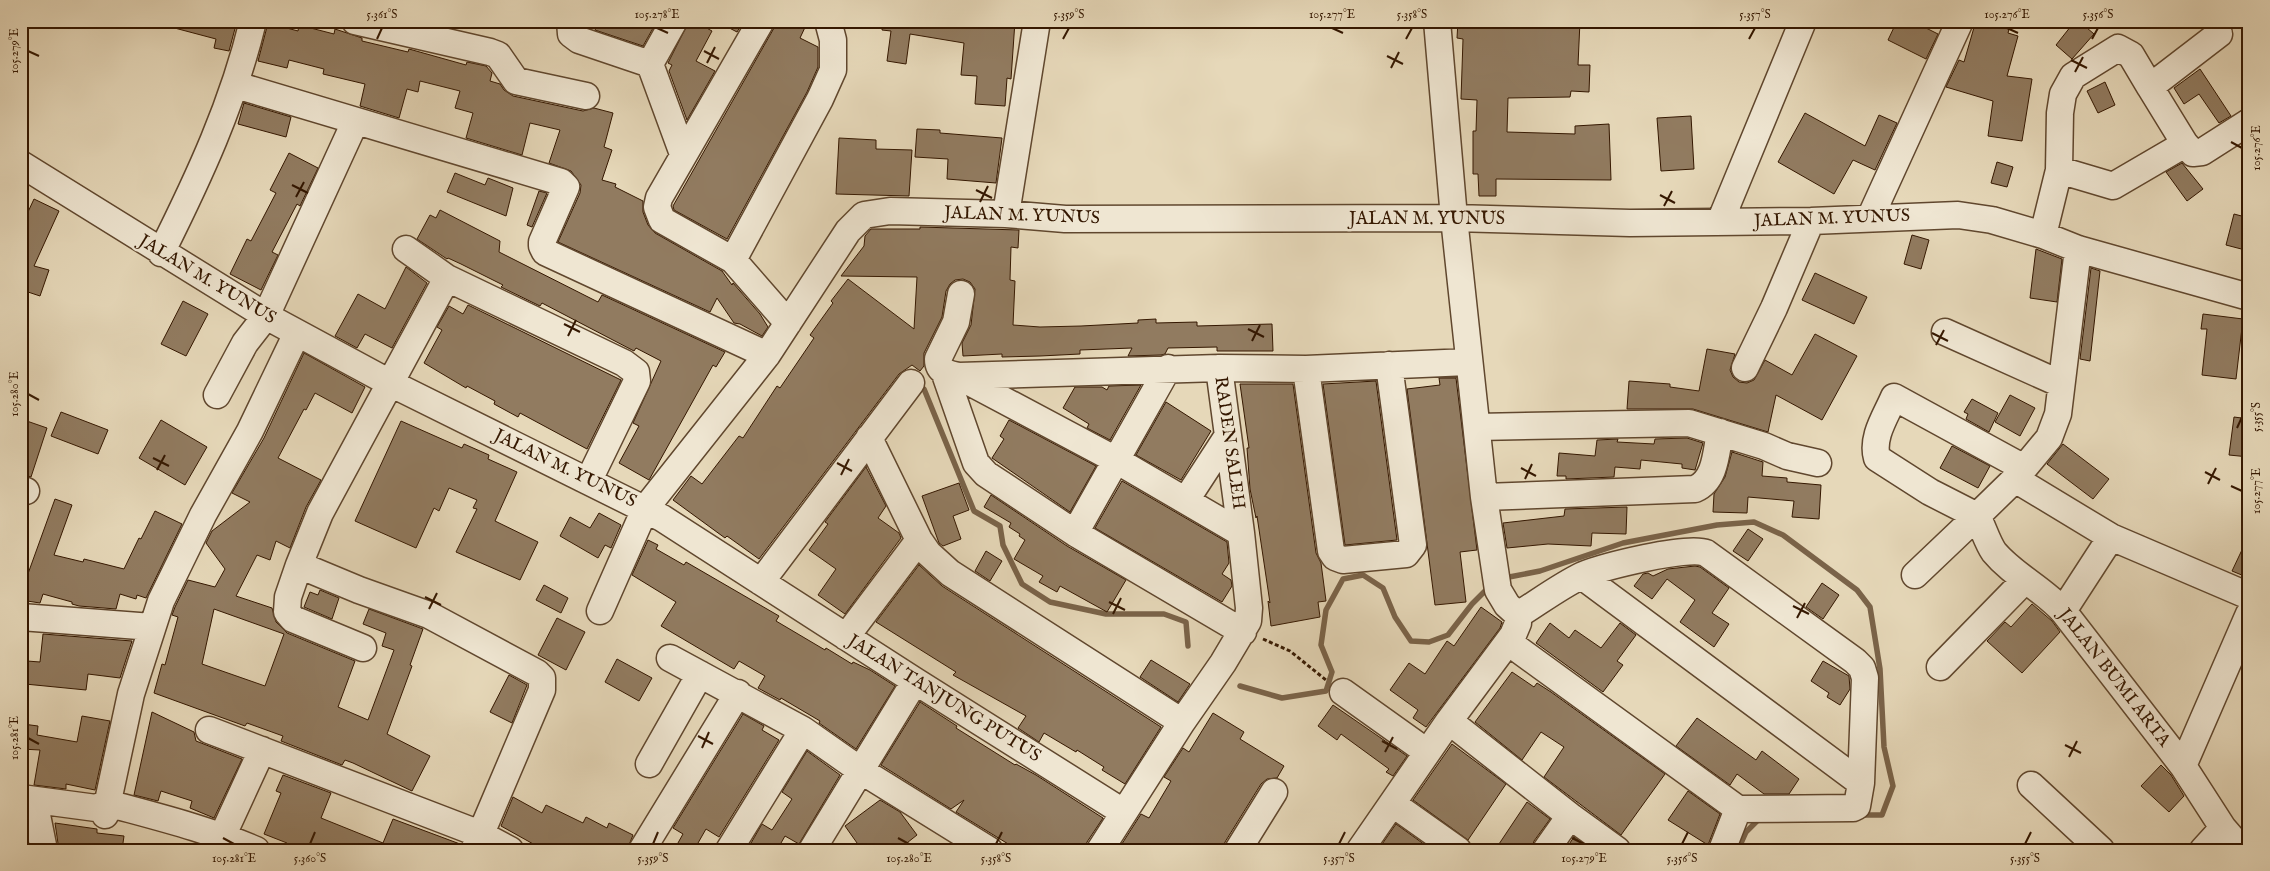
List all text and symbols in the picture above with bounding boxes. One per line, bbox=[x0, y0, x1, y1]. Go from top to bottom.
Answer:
text: 5.361°S bbox=[367, 7, 397, 22]
text: 105.278°E bbox=[634, 7, 680, 22]
text: 5.359°S bbox=[1054, 7, 1084, 22]
text: 105.277°E bbox=[1309, 7, 1355, 22]
text: 5.358°S bbox=[1397, 7, 1427, 22]
text: 5.357°S bbox=[1739, 7, 1771, 22]
text: 105.276°E bbox=[1984, 7, 2030, 22]
text: 5.356°S bbox=[2083, 7, 2113, 22]
text: 105.279°E bbox=[7, 28, 22, 74]
text: 105.276°E bbox=[2249, 125, 2264, 171]
street label: JALAN M. YUNUS bbox=[942, 202, 1100, 230]
street label: JALAN M. YUNUS bbox=[1752, 205, 1910, 233]
street label: JALAN M. YUNUS bbox=[1347, 208, 1505, 231]
street label: JALAN M. YUNUS bbox=[133, 229, 280, 330]
text: 105.280°E bbox=[7, 371, 22, 417]
street label: RADEN SALEH bbox=[1208, 375, 1250, 511]
text: 5.355°S bbox=[2249, 402, 2264, 432]
street label: JALAN M. YUNUS bbox=[488, 424, 640, 514]
text: 105.277°E bbox=[2249, 468, 2264, 514]
street label: JALAN BUMI ARTA bbox=[2052, 603, 2176, 752]
street label: JALAN TANJUNG PUTUS bbox=[841, 629, 1045, 768]
text: 105.281°E bbox=[7, 716, 22, 760]
text: 105.281°E bbox=[212, 851, 256, 866]
text: 5.360°S bbox=[294, 851, 326, 866]
text: 5.359°S bbox=[638, 851, 668, 866]
text: 105.280°E bbox=[886, 851, 932, 866]
text: 5.358°S bbox=[981, 851, 1011, 866]
text: 5.357°S bbox=[1323, 851, 1355, 866]
text: 105.279°E bbox=[1561, 851, 1607, 866]
text: 5.356°S bbox=[1667, 851, 1697, 866]
text: 5.355°S bbox=[2010, 851, 2040, 866]

